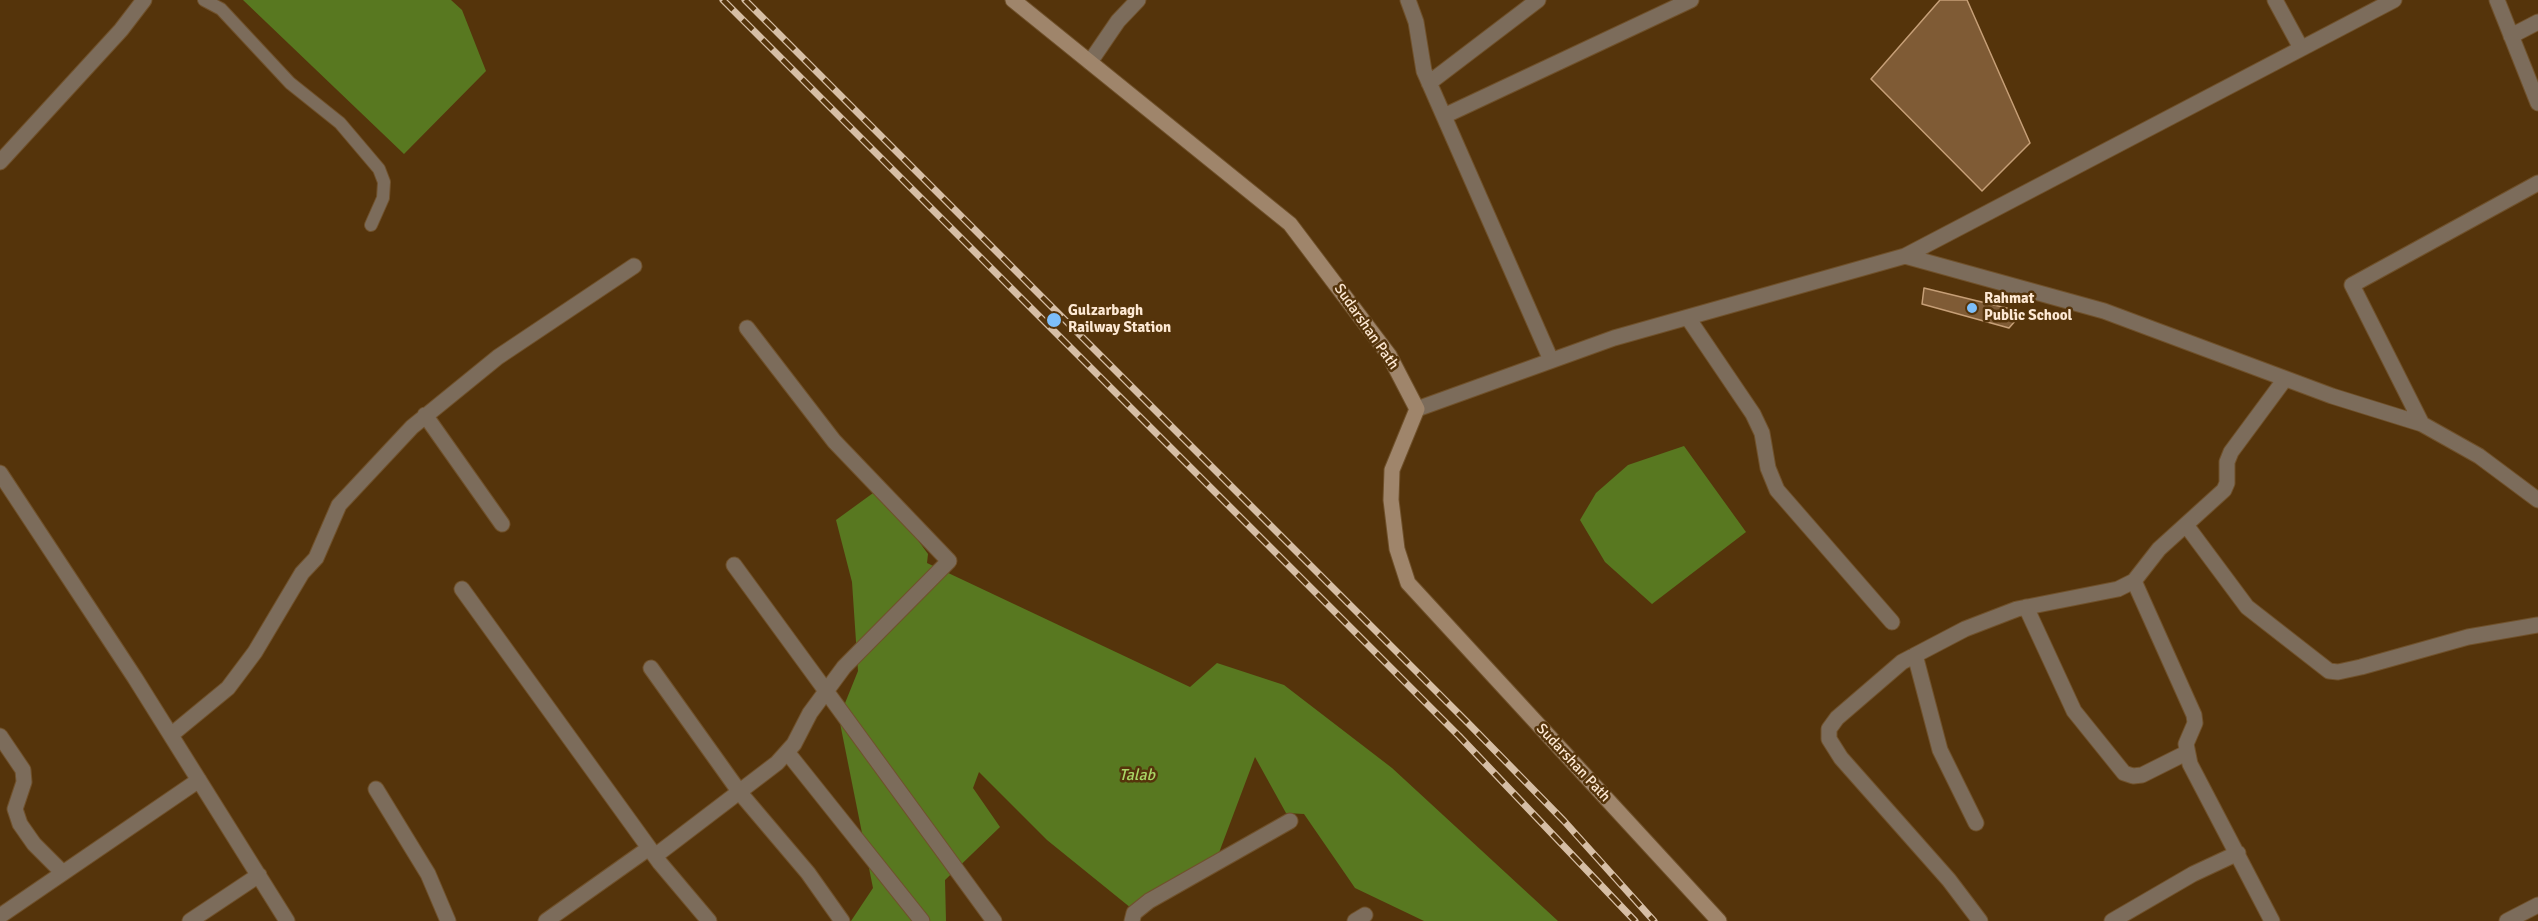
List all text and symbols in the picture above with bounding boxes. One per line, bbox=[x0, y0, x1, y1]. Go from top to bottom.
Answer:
street label: Sudarshan Path bbox=[1330, 281, 1402, 373]
place label: Rahmat Public School bbox=[1984, 290, 2072, 325]
marker: Rahmat Public School bbox=[1965, 301, 1979, 315]
place label: Gulzarbagh Railway Station bbox=[1068, 302, 1171, 337]
marker: Gulzarbagh Railway Station bbox=[1045, 311, 1063, 329]
street label: Sudarshan Path bbox=[1532, 720, 1614, 806]
water label: Talab bbox=[1119, 766, 1155, 786]

